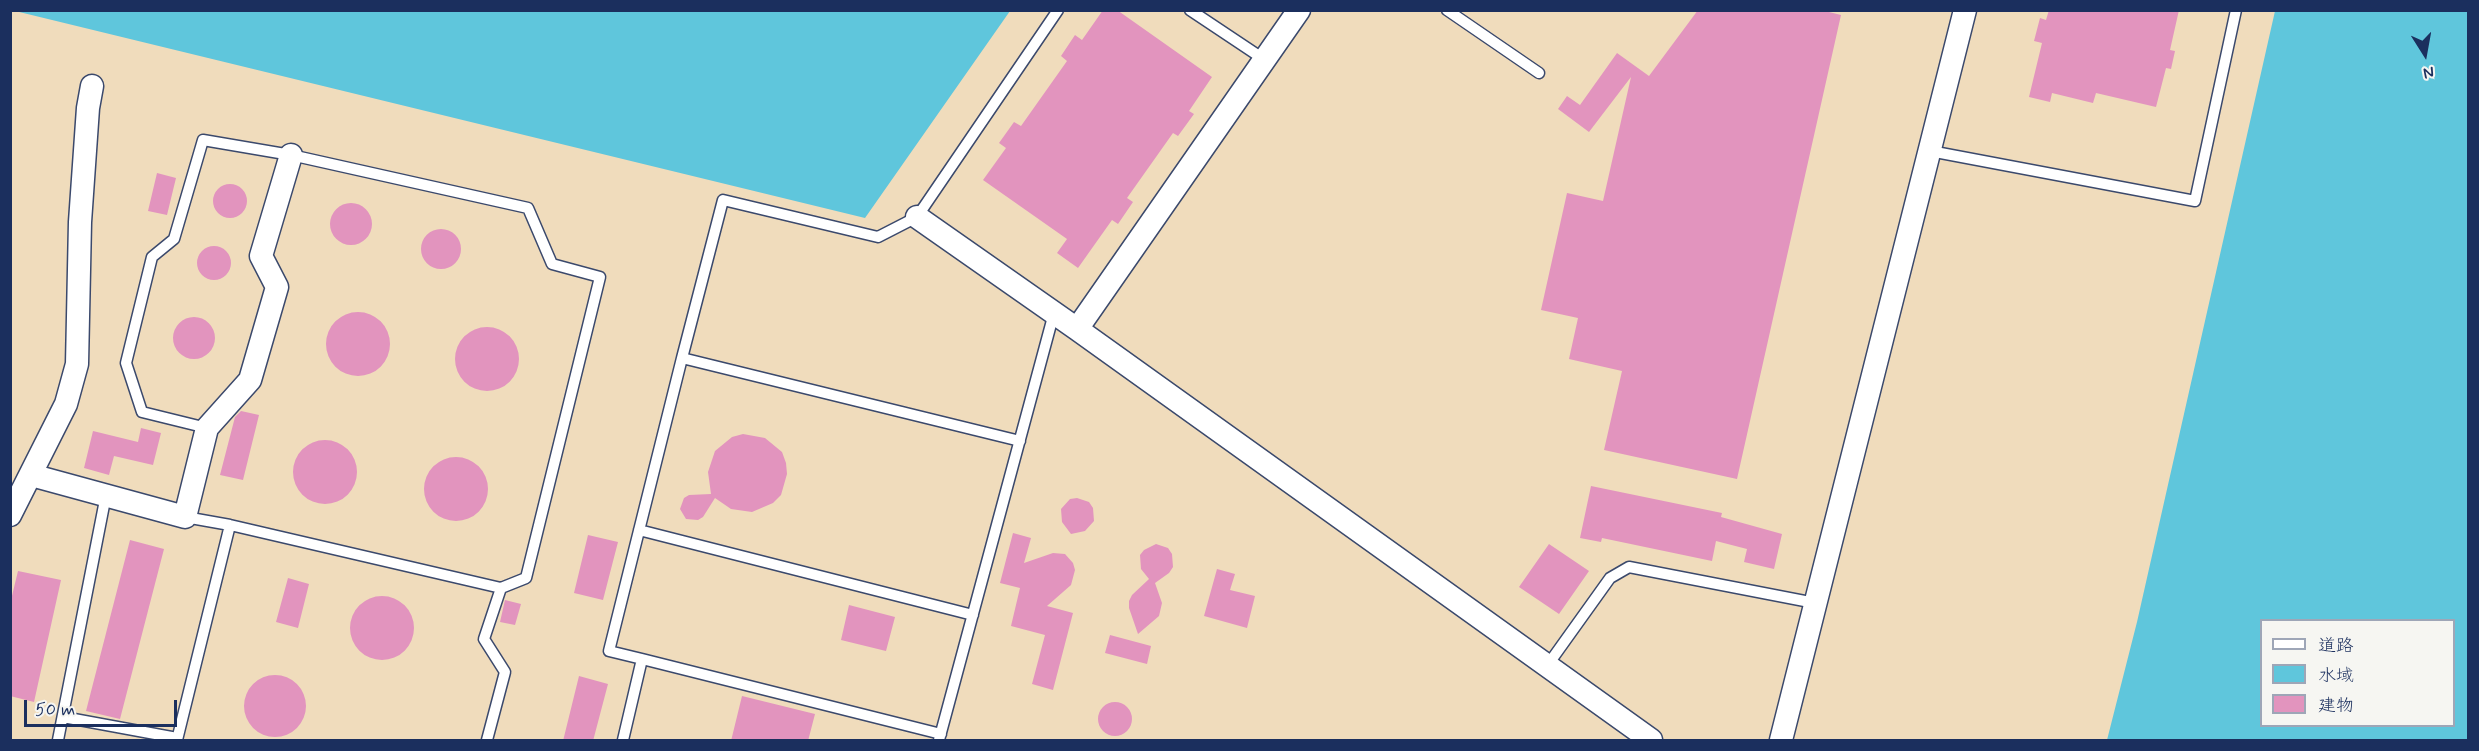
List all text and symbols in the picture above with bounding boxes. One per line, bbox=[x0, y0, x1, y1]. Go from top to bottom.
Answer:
north arrow bbox=[2395, 24, 2455, 84]
text: N bbox=[2421, 61, 2436, 83]
legend bbox=[2260, 619, 2455, 727]
text: 道路 bbox=[2318, 634, 2354, 658]
text: 水域 bbox=[2318, 664, 2354, 688]
scale bar bbox=[27, 688, 180, 726]
text: 建物 bbox=[2318, 694, 2354, 718]
text: 50 m bbox=[35, 698, 75, 722]

